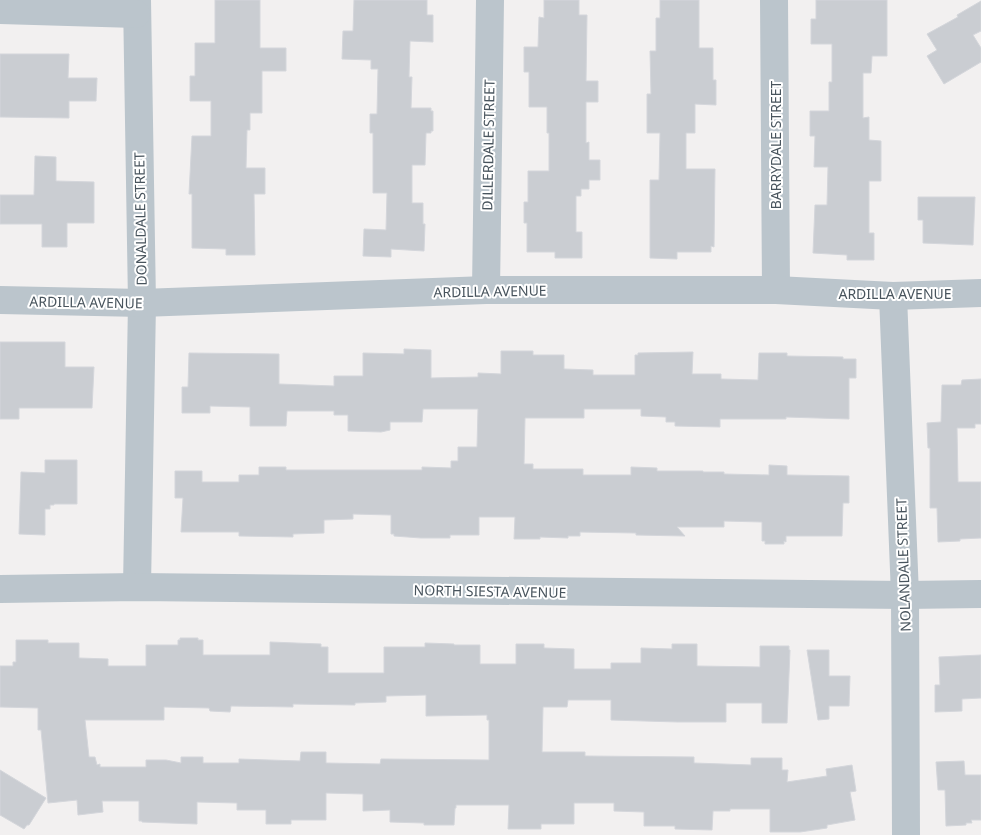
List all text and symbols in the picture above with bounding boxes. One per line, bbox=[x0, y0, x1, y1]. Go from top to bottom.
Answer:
street label: DILLERDALE STREET bbox=[477, 79, 499, 211]
street label: BARRYDALE STREET bbox=[766, 81, 785, 209]
street label: DONALDALE STREET bbox=[129, 152, 151, 286]
street label: ARDILLA AVENUE bbox=[433, 281, 547, 301]
street label: ARDILLA AVENUE bbox=[838, 284, 952, 303]
street label: ARDILLA AVENUE bbox=[29, 292, 143, 312]
street label: NOLANDALE STREET bbox=[891, 498, 915, 632]
street label: NORTH SIESTA AVENUE bbox=[414, 580, 566, 602]

